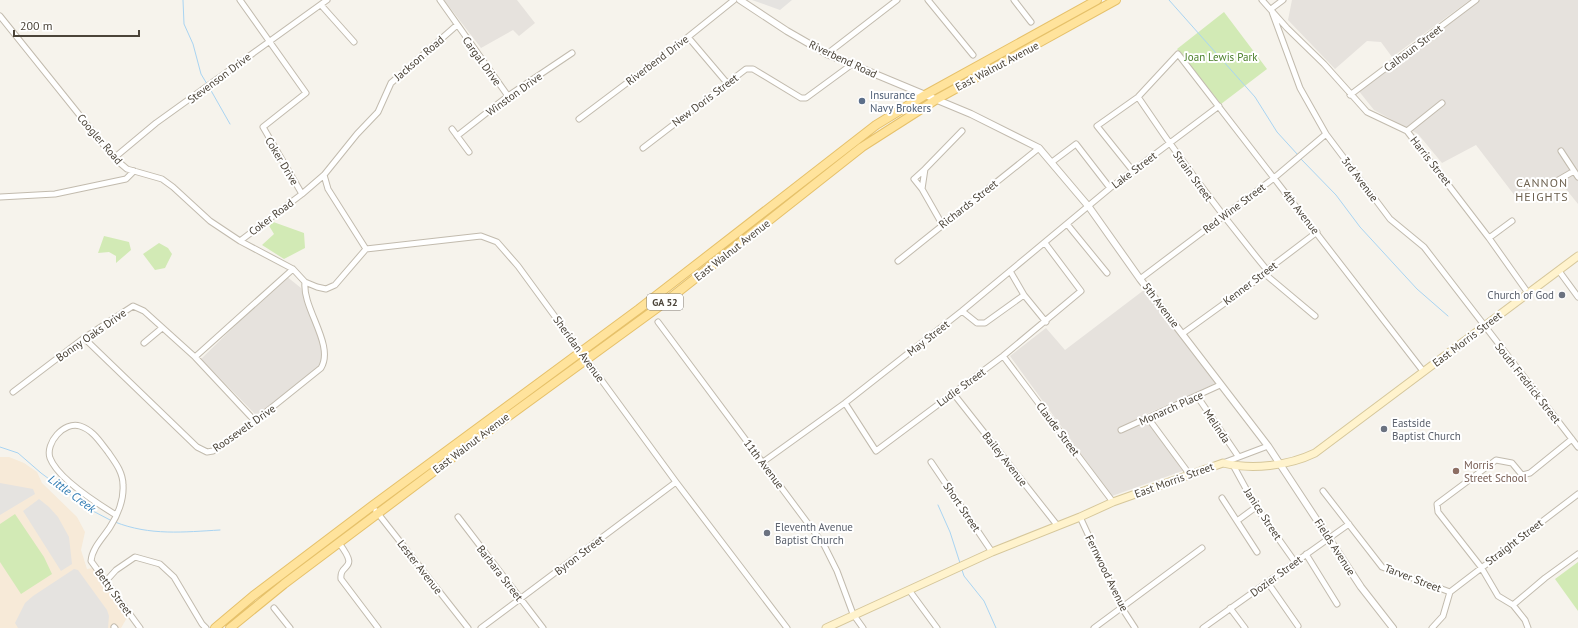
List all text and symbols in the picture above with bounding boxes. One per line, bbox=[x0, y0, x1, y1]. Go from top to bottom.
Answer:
scale bar bbox=[14, 12, 139, 38]
text: 200 m bbox=[20, 18, 53, 33]
street label: Calhoun Street bbox=[1381, 21, 1445, 75]
street label: Jackson Road bbox=[390, 32, 447, 84]
street label: Riverbend Drive bbox=[623, 32, 692, 88]
street label: Cargal Drive bbox=[459, 34, 505, 89]
street label: Riverbend Road bbox=[807, 37, 879, 81]
street label: East Walnut Avenue bbox=[953, 38, 1041, 94]
street label: Stevenson Drive bbox=[185, 49, 254, 106]
park label: Joan Lewis Park bbox=[1184, 50, 1258, 64]
street label: Winston Drive bbox=[483, 69, 545, 119]
street label: New Doris Street bbox=[669, 70, 741, 129]
place label: Insurance Navy Brokers bbox=[870, 88, 931, 115]
marker: Insurance Navy Brokers bbox=[857, 96, 867, 106]
street label: Coogler Road bbox=[74, 111, 126, 167]
street label: Harris Street bbox=[1407, 133, 1455, 189]
street label: Coker Drive bbox=[262, 134, 302, 188]
street label: Lake Street bbox=[1109, 148, 1159, 191]
street label: Strain Street bbox=[1170, 148, 1216, 204]
street label: 3rd Avenue bbox=[1339, 154, 1382, 205]
district label: CANNON HEIGHTS bbox=[1515, 175, 1569, 204]
street label: Richards Street bbox=[936, 176, 1001, 231]
street label: Red Wine Street bbox=[1200, 180, 1268, 236]
street label: 4th Avenue bbox=[1279, 187, 1323, 237]
street label: Coker Road bbox=[246, 196, 296, 238]
street label: East Walnut Avenue bbox=[691, 216, 773, 284]
street label: Kenner Street bbox=[1220, 258, 1280, 308]
street label: 5th Avenue bbox=[1140, 280, 1183, 331]
place label: Church of God bbox=[1487, 288, 1554, 302]
marker: Church of God bbox=[1557, 290, 1567, 300]
road number: GA 52 bbox=[647, 294, 683, 310]
street label: Bonny Oaks Drive bbox=[53, 305, 129, 364]
street label: East Morris Street bbox=[1430, 308, 1505, 370]
street label: Sheridan Avenue bbox=[550, 313, 608, 385]
street label: May Street bbox=[904, 317, 952, 359]
street label: South Fredrick Street bbox=[1492, 340, 1564, 426]
street label: Ludie Street bbox=[934, 364, 988, 409]
street label: Monarch Place bbox=[1137, 387, 1206, 428]
street label: Claude Street bbox=[1033, 399, 1083, 459]
street label: Roosevelt Drive bbox=[210, 401, 278, 455]
street label: Melinda bbox=[1201, 406, 1233, 446]
street label: East Walnut Avenue bbox=[430, 409, 512, 476]
place label: Eastside Baptist Church bbox=[1392, 416, 1461, 443]
marker: Eastside Baptist Church bbox=[1379, 424, 1389, 434]
street label: Bailey Avenue bbox=[979, 429, 1031, 489]
street label: 11th Avenue bbox=[741, 436, 787, 492]
place label: Morris Street School bbox=[1464, 458, 1528, 485]
street label: East Morris Street bbox=[1132, 459, 1216, 501]
marker: Morris Street School bbox=[1451, 466, 1461, 476]
water label: Little Creek bbox=[46, 471, 99, 516]
street label: Short Street bbox=[940, 480, 984, 535]
street label: Janice Street bbox=[1241, 485, 1285, 543]
street label: Fields Avenue bbox=[1311, 516, 1359, 578]
street label: Straight Street bbox=[1482, 516, 1546, 568]
place label: Eleventh Avenue Baptist Church bbox=[775, 520, 853, 547]
marker: Eleventh Avenue Baptist Church bbox=[762, 528, 772, 538]
street label: Byron Street bbox=[552, 532, 607, 578]
street label: Fernwood Avenue bbox=[1082, 532, 1132, 614]
street label: Lester Avenue bbox=[394, 537, 446, 597]
street label: Barbara Street bbox=[474, 542, 526, 604]
street label: Dozier Street bbox=[1247, 552, 1305, 600]
street label: Tarver Street bbox=[1383, 561, 1444, 595]
street label: Betty Street bbox=[92, 566, 136, 619]

